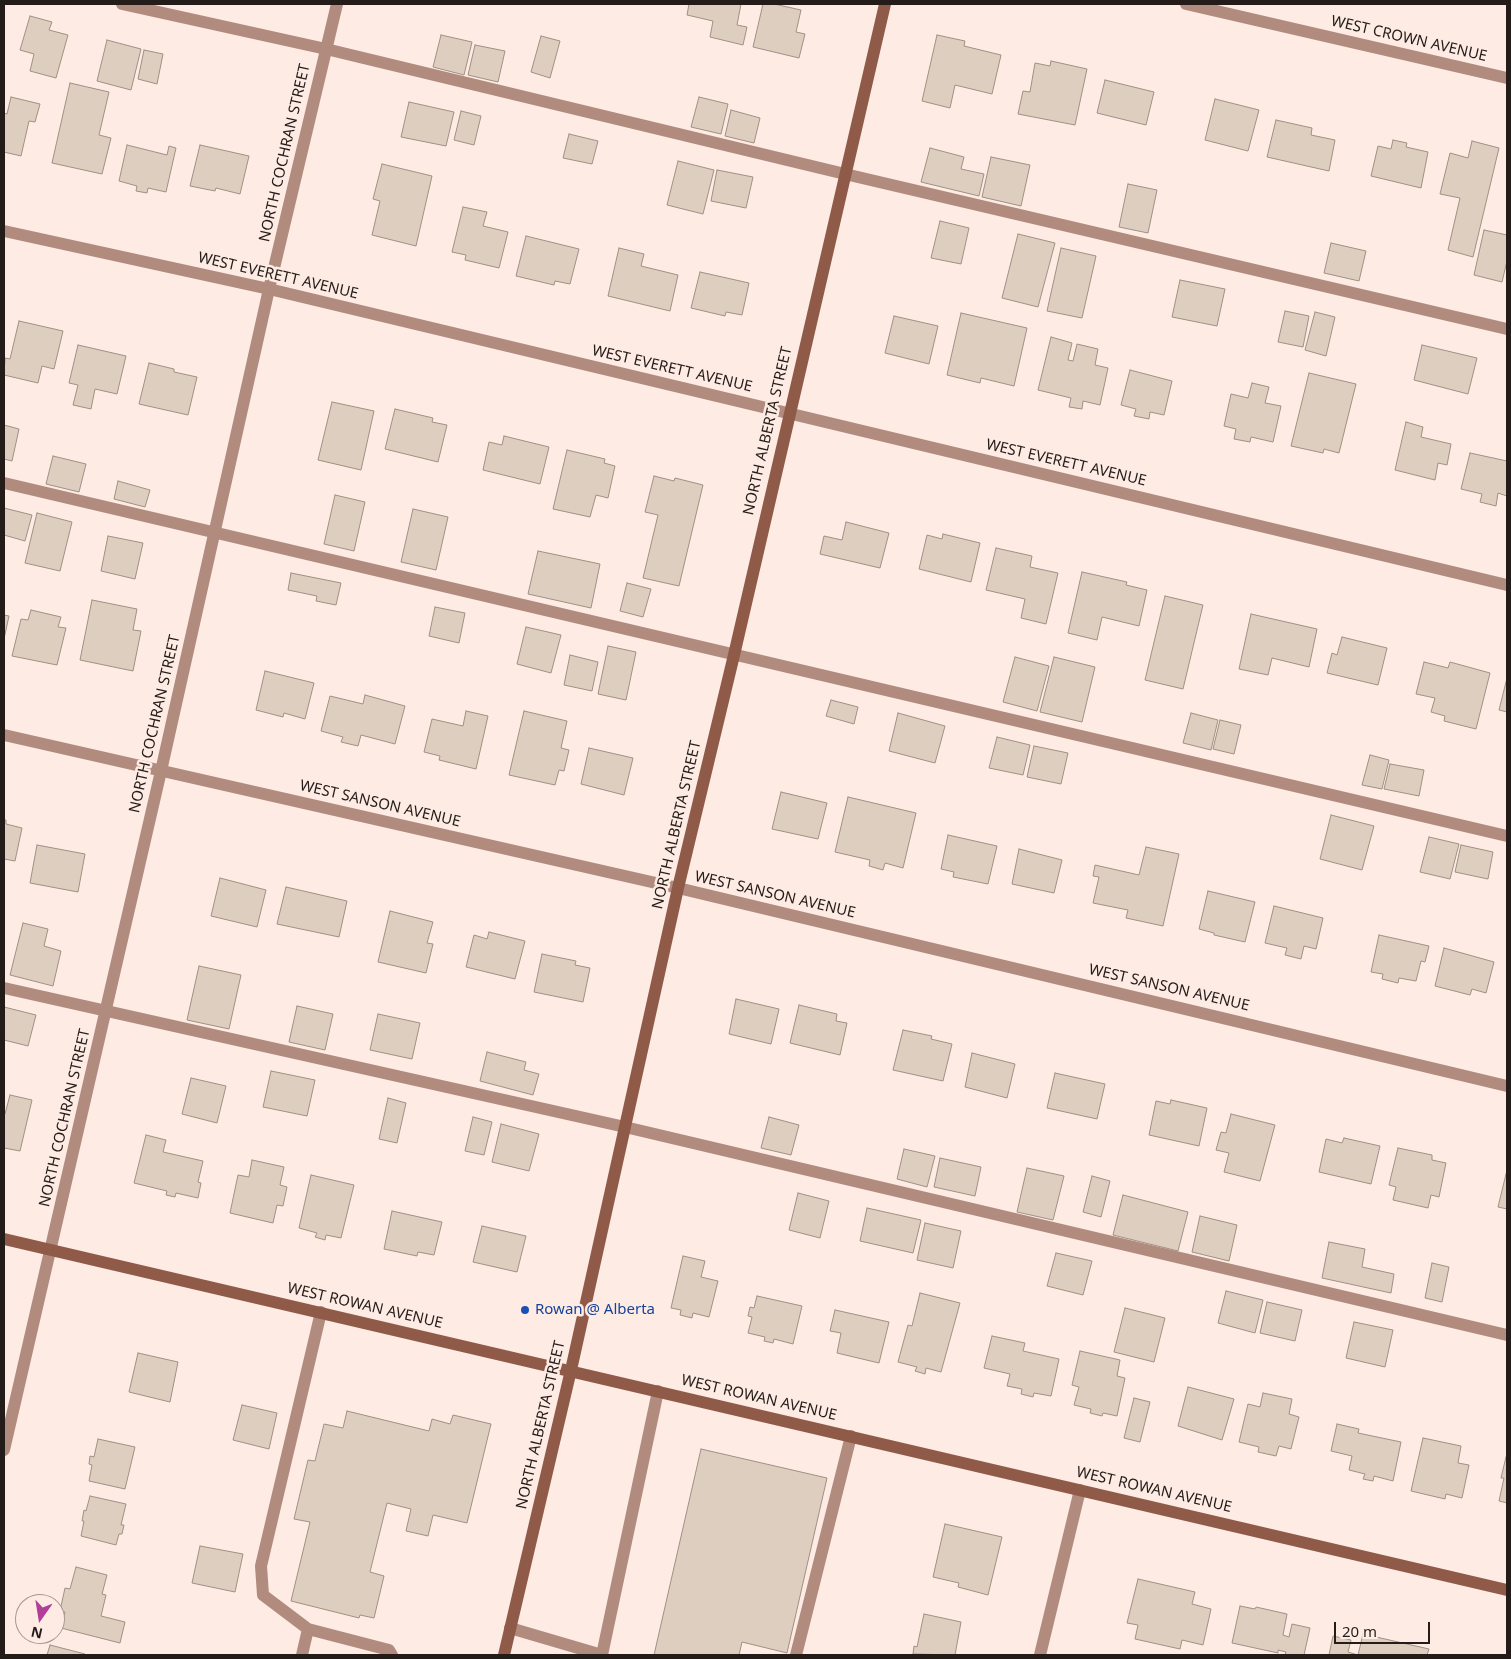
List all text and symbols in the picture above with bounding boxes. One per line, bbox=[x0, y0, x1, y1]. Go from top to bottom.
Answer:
street label: WEST CROWN AVENUE bbox=[1329, 12, 1489, 66]
street label: NORTH COCHRAN STREET bbox=[256, 62, 314, 244]
street label: WEST EVERETT AVENUE bbox=[196, 249, 360, 303]
street label: WEST EVERETT AVENUE bbox=[590, 342, 754, 396]
street label: NORTH ALBERTA STREET bbox=[740, 345, 796, 517]
street label: WEST EVERETT AVENUE bbox=[984, 436, 1148, 490]
street label: NORTH COCHRAN STREET bbox=[126, 633, 184, 815]
street label: NORTH ALBERTA STREET bbox=[649, 739, 705, 911]
street label: WEST SANSON AVENUE bbox=[298, 777, 462, 831]
street label: WEST SANSON AVENUE bbox=[693, 868, 857, 922]
street label: WEST SANSON AVENUE bbox=[1087, 961, 1251, 1015]
street label: NORTH COCHRAN STREET bbox=[36, 1027, 94, 1209]
street label: WEST ROWAN AVENUE bbox=[286, 1279, 444, 1333]
place label: Rowan @ Alberta bbox=[535, 1301, 655, 1319]
marker: Rowan @ Alberta bbox=[519, 1304, 531, 1316]
street label: NORTH ALBERTA STREET bbox=[513, 1339, 569, 1511]
street label: WEST ROWAN AVENUE bbox=[680, 1371, 838, 1425]
street label: WEST ROWAN AVENUE bbox=[1075, 1463, 1233, 1517]
north arrow bbox=[15, 1594, 65, 1644]
scale bar bbox=[1336, 1612, 1432, 1644]
text: 20 m bbox=[1342, 1621, 1377, 1641]
text: N bbox=[29, 1623, 44, 1644]

